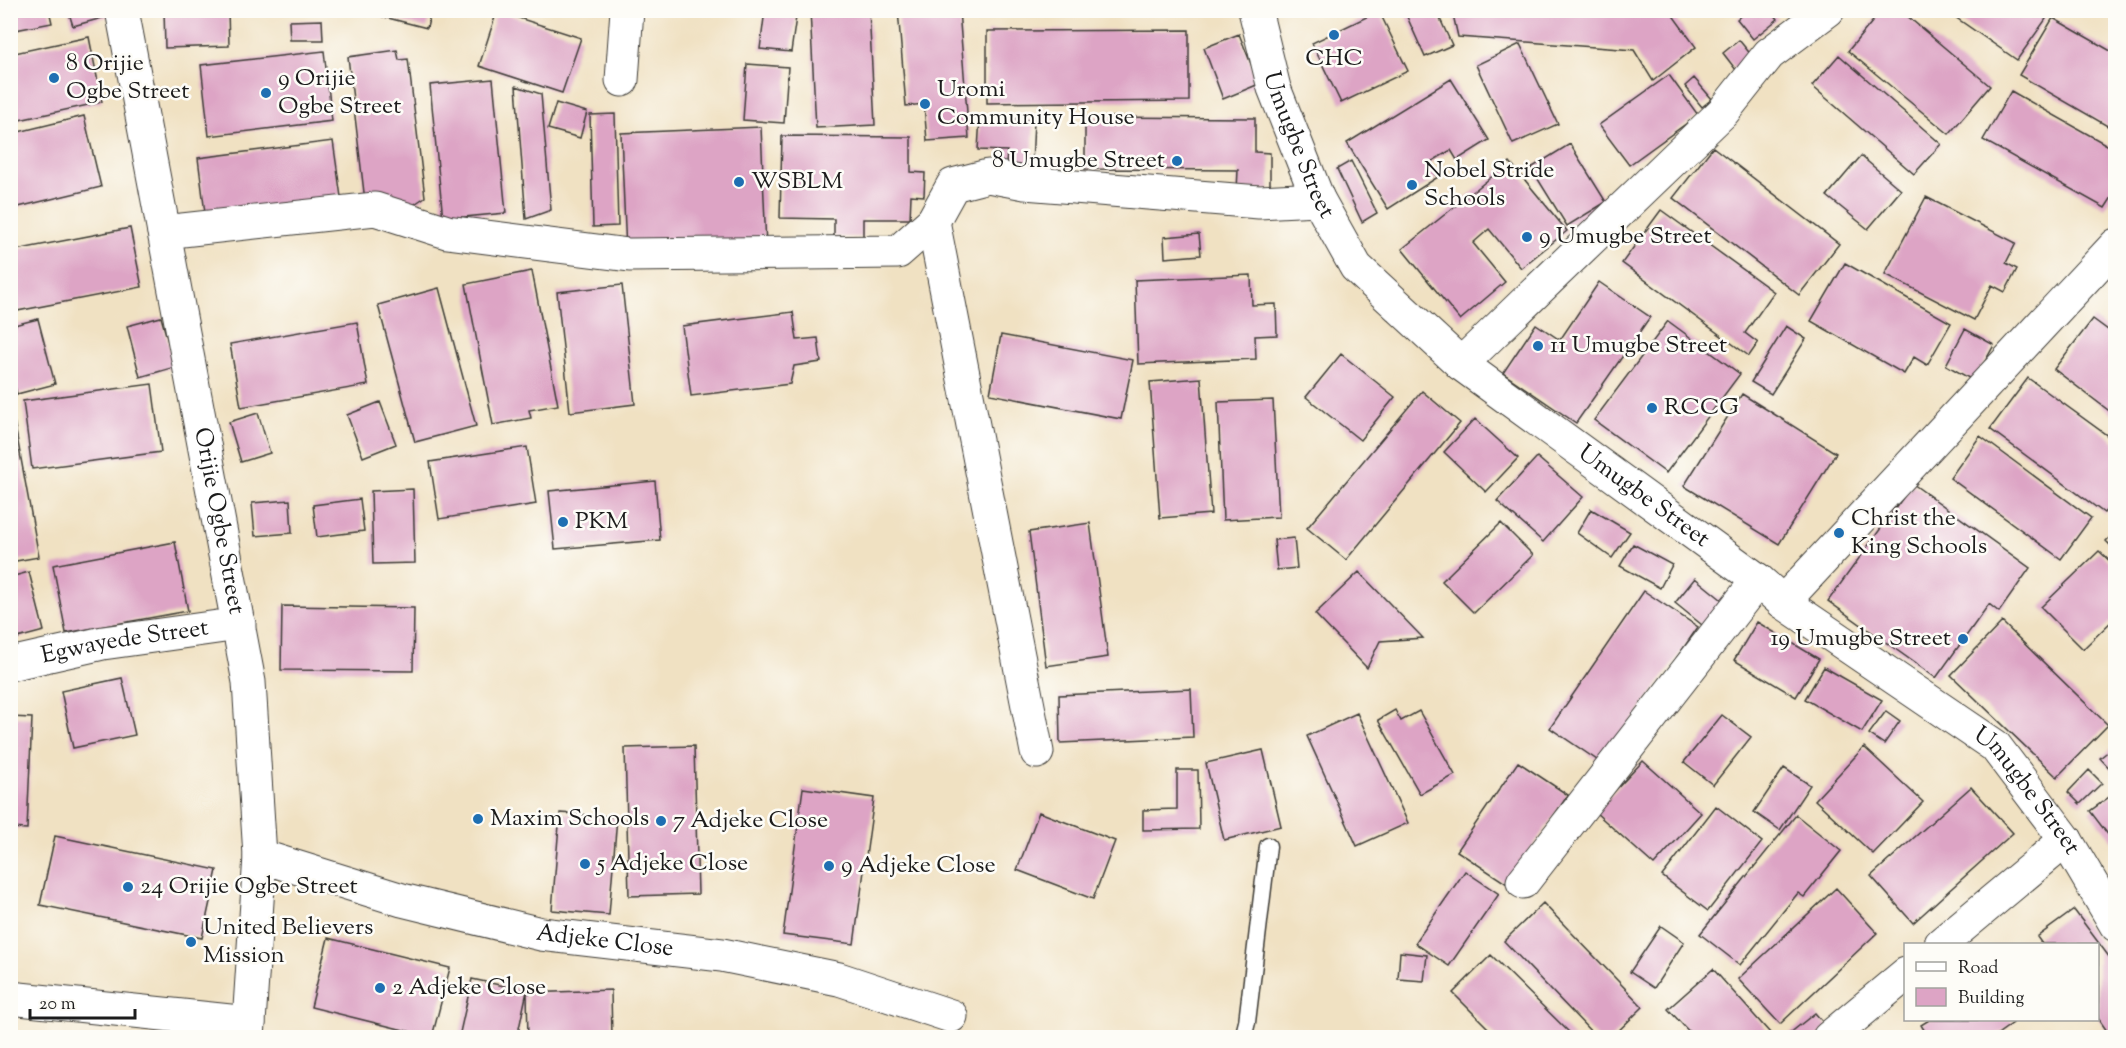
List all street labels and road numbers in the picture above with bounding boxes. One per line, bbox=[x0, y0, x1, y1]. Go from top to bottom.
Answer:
street label: Umugbe Street bbox=[1254, 68, 1343, 225]
street label: Orijie Ogbe Street bbox=[184, 425, 253, 617]
street label: Umugbe Street bbox=[1570, 437, 1716, 556]
street label: Egwayede Street bbox=[38, 611, 211, 673]
street label: Umugbe Street bbox=[1966, 719, 2088, 861]
street label: Adjeke Close bbox=[534, 917, 675, 966]

